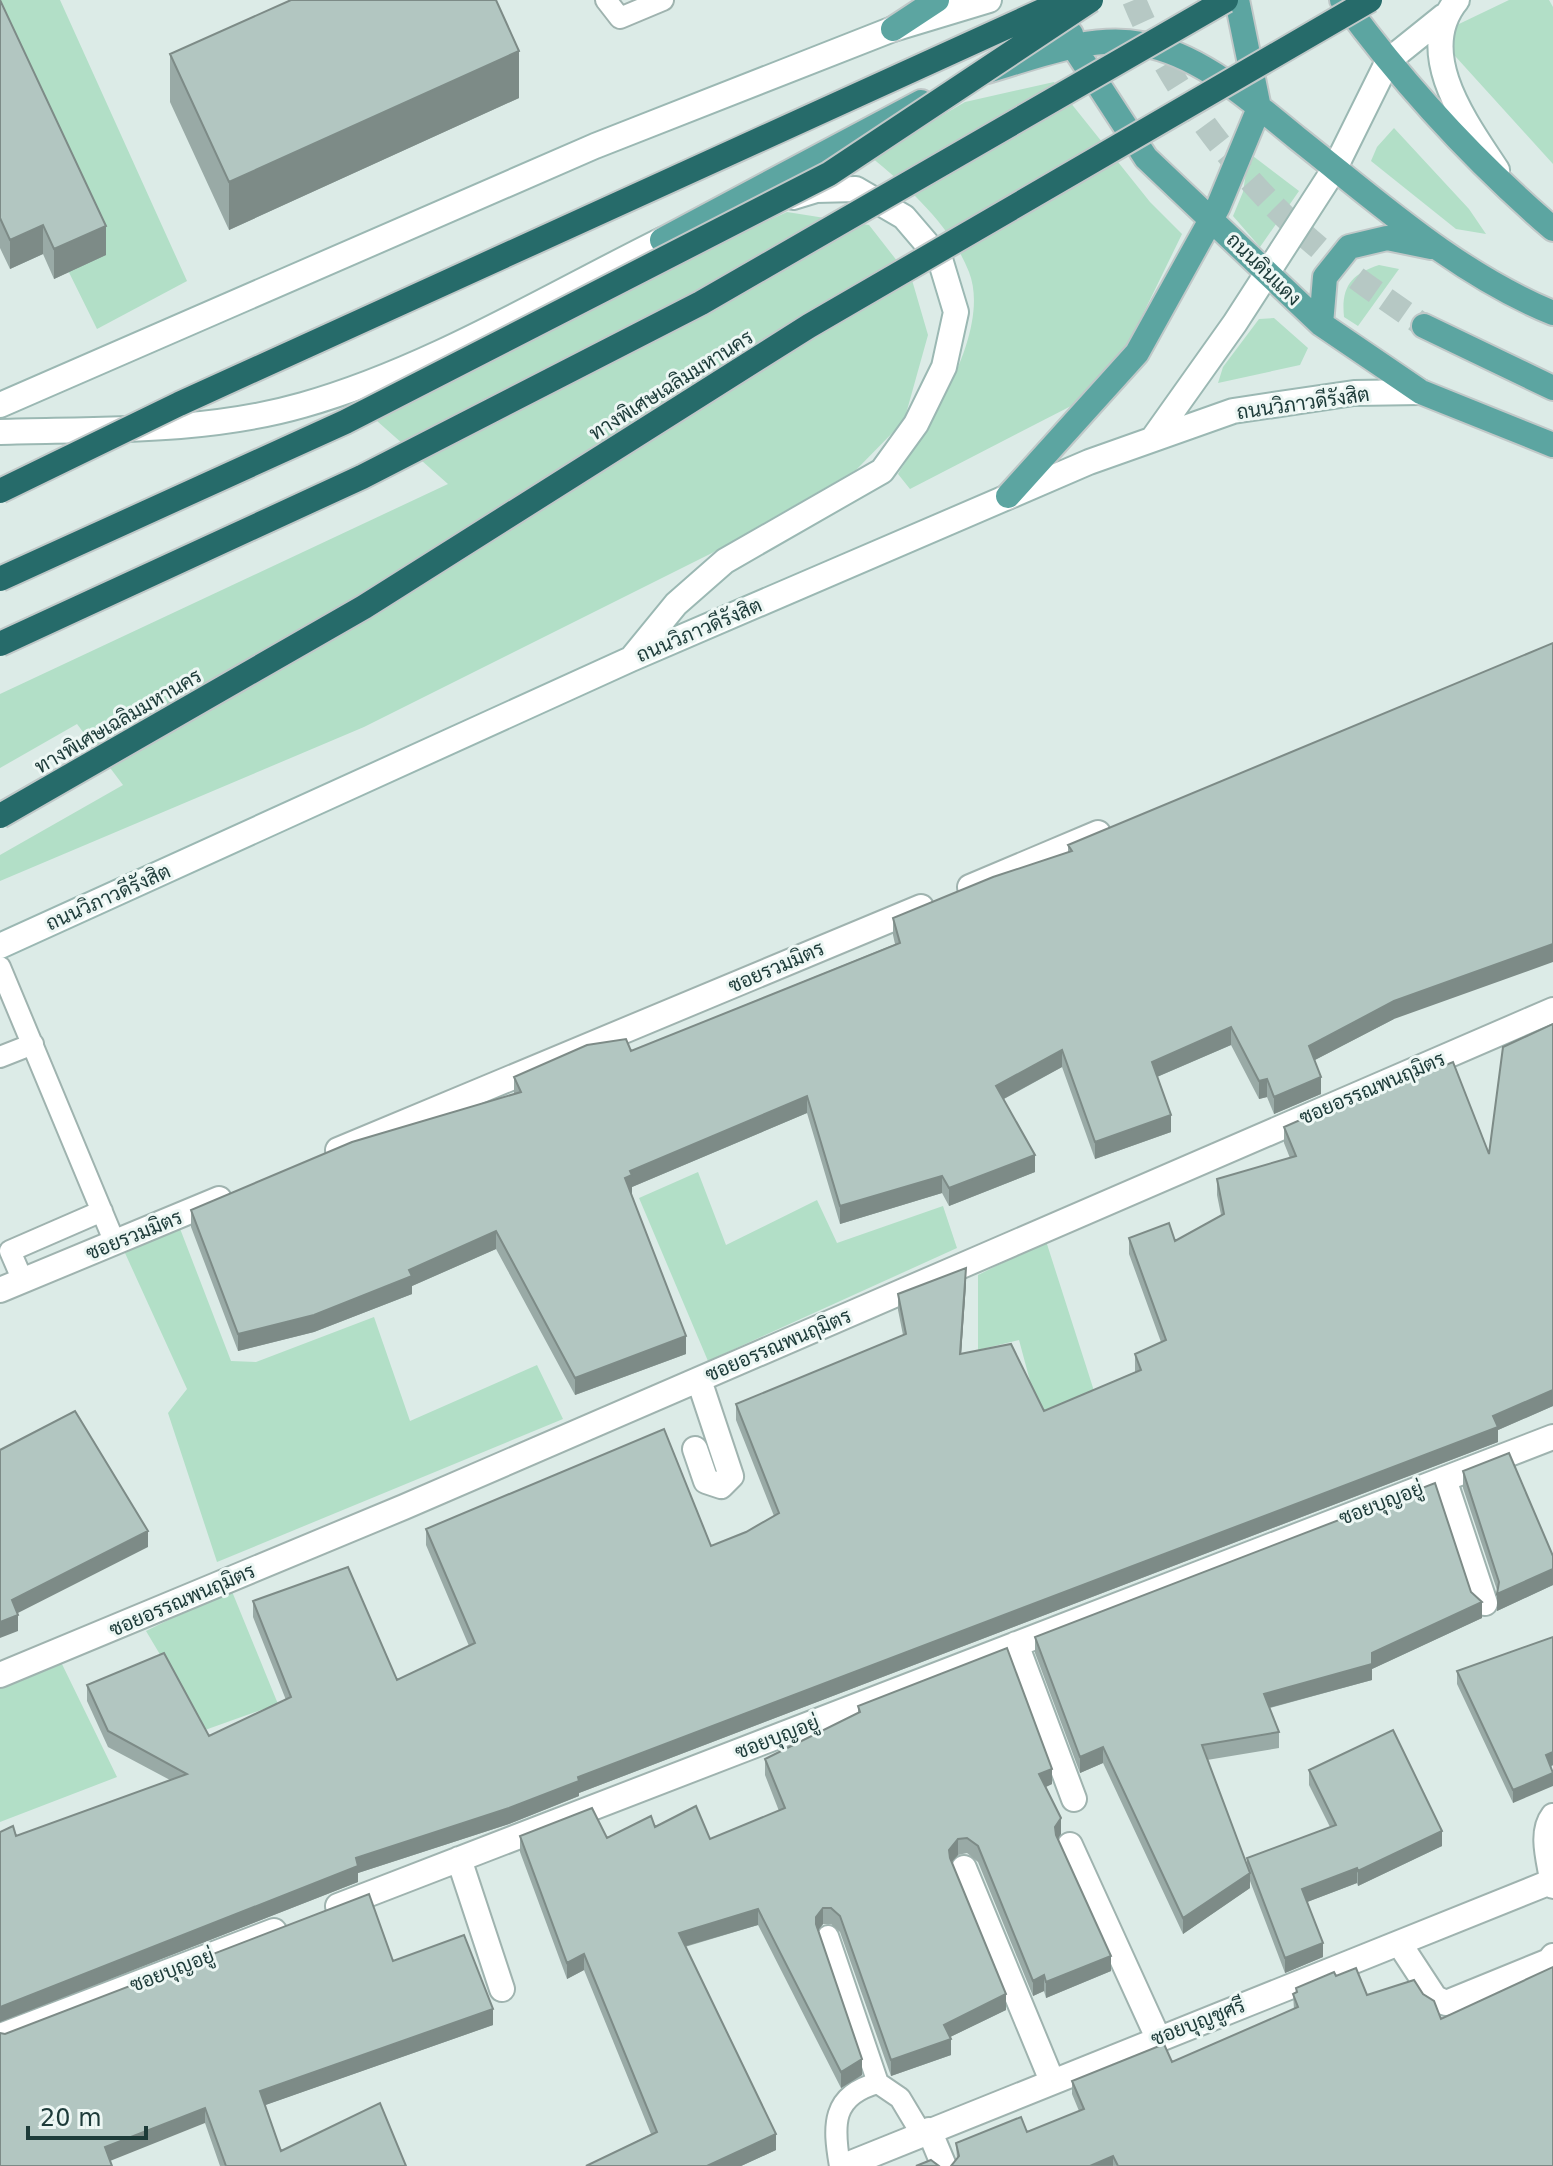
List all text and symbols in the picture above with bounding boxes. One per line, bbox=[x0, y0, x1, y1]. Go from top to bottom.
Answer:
street label: ถนนดินแดง bbox=[1222, 228, 1306, 310]
street label: ทางพิเศษเฉลิมมหานคร bbox=[585, 325, 757, 445]
street label: ถนนวิภาวดีรังสิต bbox=[1235, 381, 1371, 424]
street label: ถนนวิภาวดีรังสิต bbox=[632, 592, 765, 667]
street label: ทางพิเศษเฉลิมมหานคร bbox=[30, 663, 206, 779]
street label: ถนนวิภาวดีรังสิต bbox=[42, 858, 174, 935]
street label: ซอยรวมมิตร bbox=[724, 936, 828, 998]
street label: ซอยอรรณพนฤมิตร bbox=[1295, 1046, 1449, 1130]
street label: ซอยรวมมิตร bbox=[82, 1205, 186, 1265]
street label: ซอยอรรณพนฤมิตร bbox=[701, 1303, 855, 1387]
street label: ซอยบุญอยู่ bbox=[1336, 1476, 1428, 1533]
street label: ซอยอรรณพนฤมิตร bbox=[105, 1558, 259, 1642]
street label: ซอยบุญอยู่ bbox=[732, 1710, 824, 1767]
street label: ซอยบุญอยู่ bbox=[127, 1943, 219, 2000]
street label: ซอยบุญชูศรี bbox=[1147, 1992, 1250, 2054]
scale bar bbox=[28, 2090, 146, 2140]
text: 20 m bbox=[40, 2104, 102, 2132]

